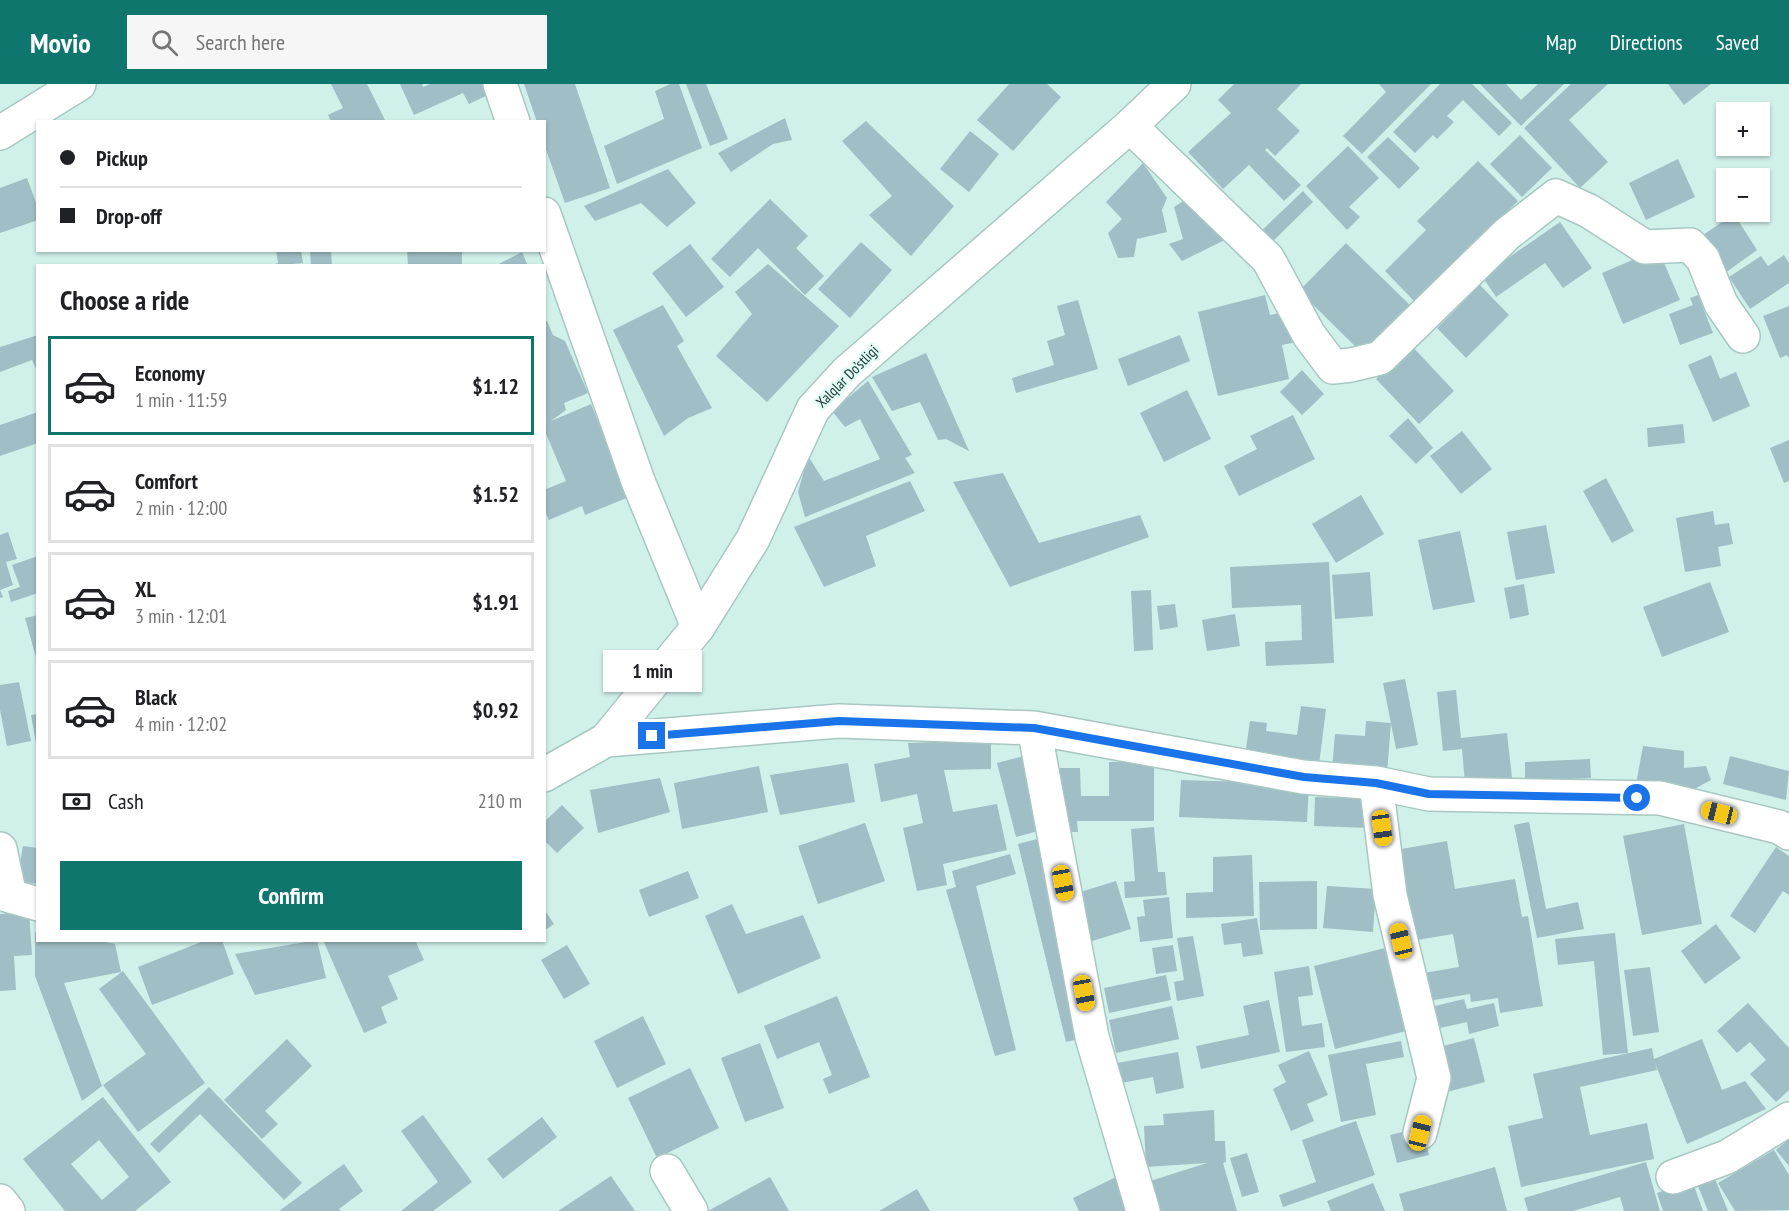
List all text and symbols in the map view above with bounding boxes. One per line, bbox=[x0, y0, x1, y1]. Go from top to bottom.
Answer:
search box bbox=[127, 15, 547, 69]
text: Movio bbox=[30, 24, 91, 61]
icon: search bbox=[148, 26, 181, 59]
text: Search here bbox=[196, 28, 285, 56]
text: Map bbox=[1546, 29, 1577, 56]
text: Directions bbox=[1610, 29, 1683, 56]
text: Saved bbox=[1716, 29, 1759, 56]
map controls bbox=[1716, 102, 1770, 222]
button: + bbox=[1716, 102, 1770, 156]
text: Pickup bbox=[96, 144, 148, 172]
button: − bbox=[1716, 168, 1770, 222]
text: Drop-off bbox=[96, 202, 162, 230]
text: Choose a ride bbox=[60, 283, 189, 317]
street label: Xalqlar Do’stligi bbox=[812, 341, 882, 411]
icon: car bbox=[63, 359, 117, 413]
text: Economy bbox=[135, 359, 205, 387]
text: $1.12 bbox=[472, 372, 519, 400]
text: 1 min · 11:59 bbox=[135, 387, 227, 413]
icon: car bbox=[63, 467, 117, 521]
text: Comfort bbox=[135, 467, 198, 495]
text: $1.52 bbox=[472, 480, 519, 508]
text: 2 min · 12:00 bbox=[135, 495, 227, 521]
icon: car bbox=[63, 575, 117, 629]
text: XL bbox=[135, 575, 156, 603]
text: $1.91 bbox=[472, 588, 519, 616]
text: 3 min · 12:01 bbox=[135, 603, 227, 629]
callout: 1 min bbox=[602, 649, 702, 691]
text: 1 min bbox=[632, 658, 673, 684]
icon: car bbox=[63, 683, 117, 737]
text: Black bbox=[135, 683, 177, 711]
text: $0.92 bbox=[472, 696, 519, 724]
text: 4 min · 12:02 bbox=[135, 711, 227, 737]
route end bbox=[638, 722, 665, 749]
route start bbox=[1623, 784, 1650, 811]
icon: cash bbox=[60, 785, 93, 818]
text: Cash bbox=[108, 787, 144, 815]
text: 210 m bbox=[478, 788, 522, 814]
car bbox=[1699, 800, 1739, 826]
car bbox=[1371, 809, 1393, 847]
button: Confirm bbox=[60, 861, 522, 930]
car bbox=[1051, 864, 1075, 902]
car bbox=[1388, 921, 1414, 961]
car bbox=[1072, 974, 1096, 1012]
car bbox=[1407, 1113, 1433, 1153]

